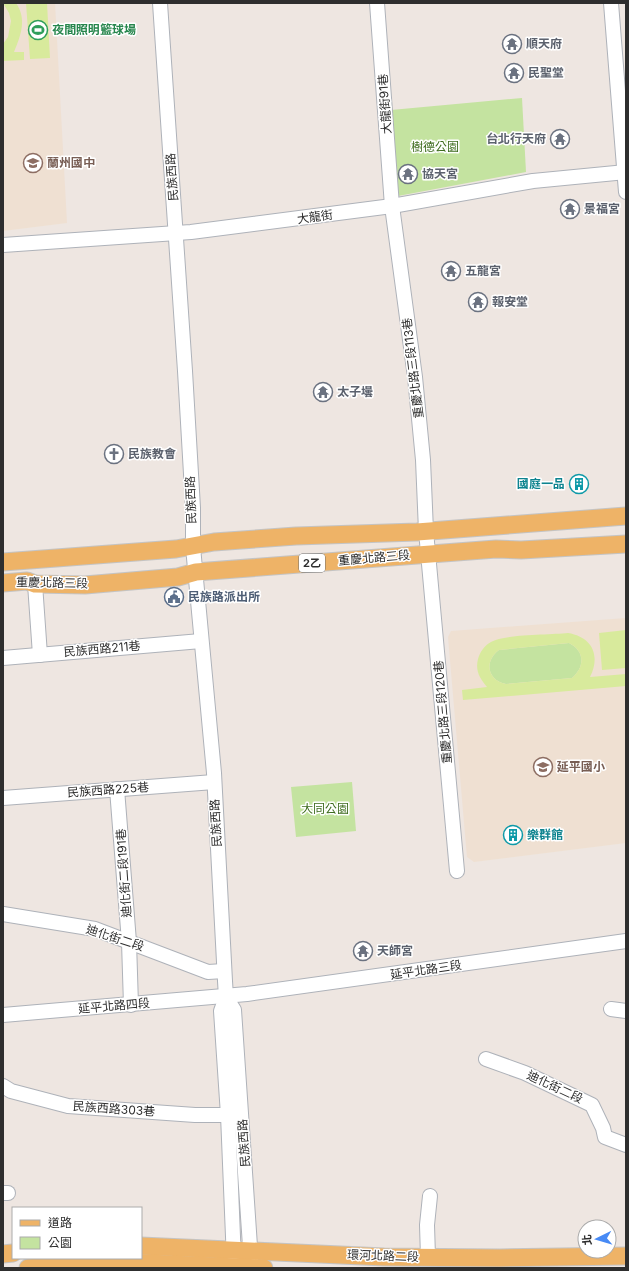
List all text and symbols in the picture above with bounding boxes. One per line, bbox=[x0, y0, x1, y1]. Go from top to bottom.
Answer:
sports icon: 夜間照明籃球場 bbox=[27, 19, 49, 41]
place label: 夜間照明籃球場 bbox=[52, 22, 136, 37]
temple icon: 順天府 bbox=[501, 33, 523, 55]
place label: 順天府 bbox=[526, 36, 562, 51]
temple icon: 民聖堂 bbox=[503, 62, 525, 84]
place label: 民聖堂 bbox=[528, 65, 564, 80]
street label: 大龍街91巷 bbox=[375, 73, 394, 135]
temple icon: 台北行天府 bbox=[549, 128, 571, 150]
place label: 台北行天府 bbox=[486, 131, 546, 146]
park label: 樹德公園 bbox=[411, 139, 459, 154]
school or university icon: 蘭州國中 bbox=[22, 152, 44, 174]
street label: 民族西路 bbox=[162, 153, 181, 202]
place label: 蘭州國中 bbox=[47, 155, 95, 170]
temple icon: 協天宮 bbox=[397, 163, 419, 185]
place label: 協天宮 bbox=[422, 166, 458, 181]
temple icon: 景福宮 bbox=[559, 198, 581, 220]
place label: 景福宮 bbox=[584, 201, 620, 216]
street label: 大龍街 bbox=[296, 207, 334, 226]
temple icon: 五龍宮 bbox=[440, 260, 462, 282]
place label: 五龍宮 bbox=[465, 263, 501, 278]
temple icon: 報安堂 bbox=[467, 291, 489, 313]
place label: 報安堂 bbox=[492, 294, 528, 309]
street label: 重慶北路三段113巷 bbox=[399, 317, 426, 419]
temple icon: 太子壜 bbox=[312, 381, 334, 403]
place label: 太子壜 bbox=[337, 384, 373, 399]
church icon: 民族教會 bbox=[103, 443, 125, 465]
place label: 民族教會 bbox=[128, 446, 176, 461]
building icon: 國庭一品 bbox=[568, 473, 590, 495]
street label: 民族西路 bbox=[182, 476, 199, 524]
place label: 國庭一品 bbox=[517, 476, 565, 491]
street label: 重慶北路三段 bbox=[337, 547, 410, 568]
road number: 2乙 bbox=[299, 554, 325, 572]
street label: 重慶北路三段 bbox=[16, 574, 88, 591]
public building icon: 民族路派出所 bbox=[163, 586, 185, 608]
place label: 民族路派出所 bbox=[188, 589, 260, 604]
street label: 民族西路211巷 bbox=[63, 638, 141, 659]
street label: 重慶北路三段120巷 bbox=[431, 660, 454, 764]
school or university icon: 延平國小 bbox=[532, 756, 554, 778]
place label: 延平國小 bbox=[557, 759, 605, 774]
street label: 民族西路225巷 bbox=[67, 779, 149, 800]
street label: 民族西路 bbox=[207, 799, 224, 847]
park label: 大同公園 bbox=[301, 801, 349, 816]
building icon: 樂群館 bbox=[502, 824, 524, 846]
place label: 樂群館 bbox=[527, 827, 563, 842]
street label: 迪化街二段191巷 bbox=[113, 828, 134, 918]
street label: 迪化街二段 bbox=[84, 921, 146, 954]
temple icon: 天師宮 bbox=[352, 940, 374, 962]
place label: 天師宮 bbox=[377, 943, 413, 958]
street label: 延平北路三段 bbox=[389, 957, 463, 982]
street label: 延平北路四段 bbox=[77, 995, 150, 1016]
street label: 迪化街二段 bbox=[525, 1067, 586, 1106]
street label: 民族西路303巷 bbox=[72, 1098, 156, 1119]
street label: 民族西路 bbox=[234, 1119, 253, 1168]
legend bbox=[12, 1207, 142, 1259]
text: 道路 bbox=[48, 1215, 72, 1230]
north arrow bbox=[577, 1219, 617, 1259]
text: 北 bbox=[580, 1234, 594, 1246]
text: 公園 bbox=[48, 1235, 72, 1250]
street label: 環河北路二段 bbox=[347, 1247, 419, 1264]

